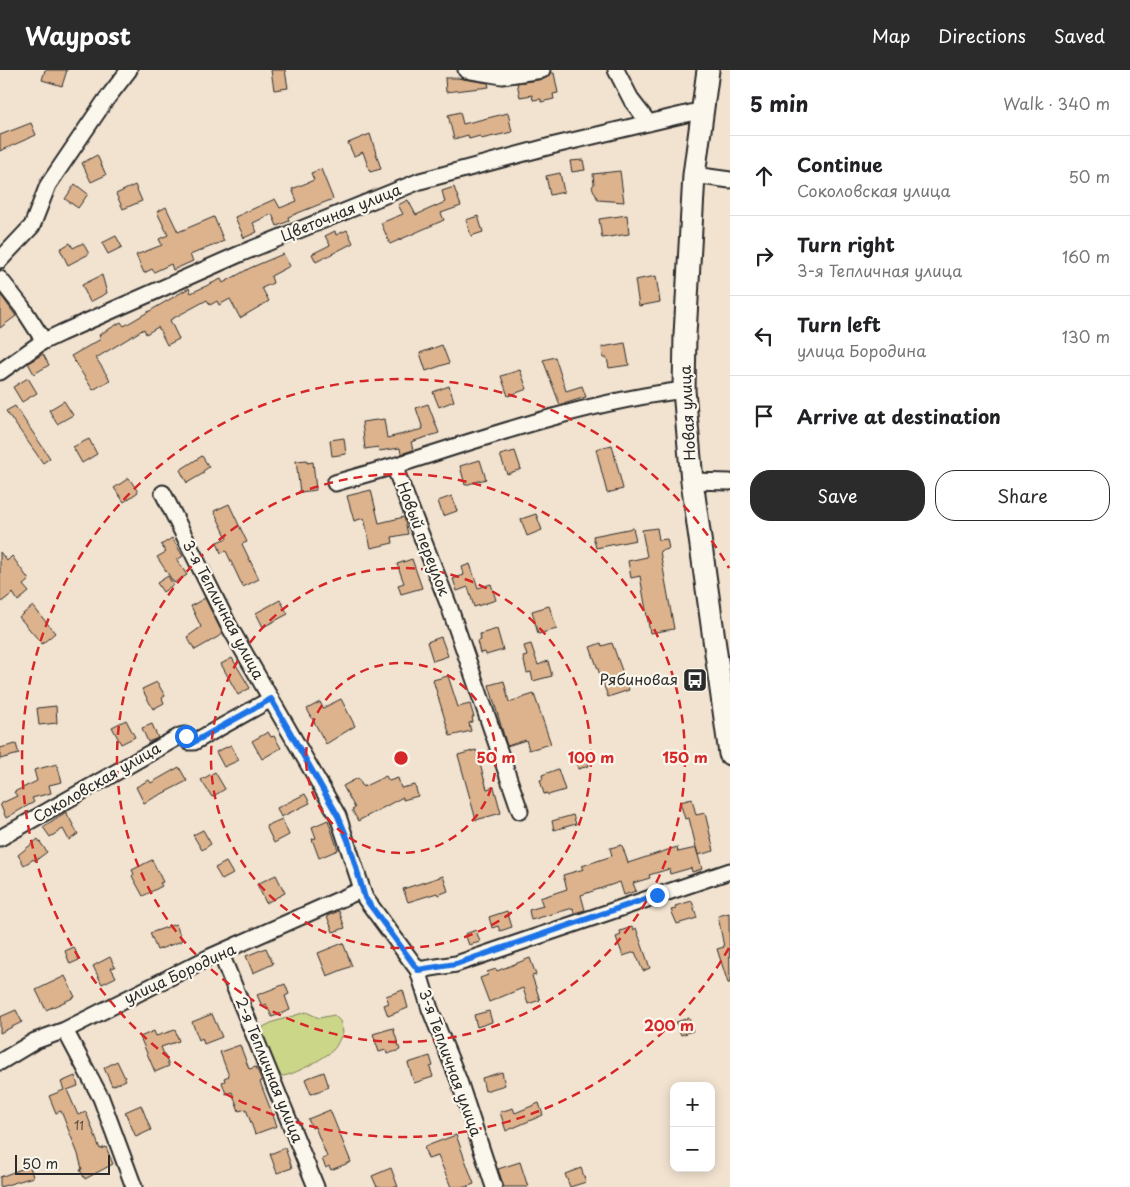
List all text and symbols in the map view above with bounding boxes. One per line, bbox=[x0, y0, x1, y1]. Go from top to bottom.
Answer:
text: Waypost bbox=[25, 17, 131, 53]
text: Map bbox=[872, 22, 910, 49]
text: Directions bbox=[938, 22, 1026, 49]
text: Saved bbox=[1054, 22, 1105, 49]
text: 5 min bbox=[750, 87, 808, 119]
text: Walk · 340 m bbox=[1003, 91, 1110, 115]
text: Continue bbox=[797, 150, 883, 178]
icon: ahead bbox=[750, 162, 778, 190]
text: 50 m bbox=[1069, 164, 1110, 188]
street label: Цветочная улица bbox=[277, 177, 405, 246]
text: Соколовская улица bbox=[797, 178, 951, 202]
text: Turn right bbox=[797, 230, 895, 258]
icon: right bbox=[750, 242, 778, 270]
text: 160 m bbox=[1062, 244, 1110, 268]
text: 3-я Тепличная улица bbox=[797, 258, 962, 282]
text: Turn left bbox=[797, 310, 881, 338]
icon: left bbox=[750, 322, 778, 350]
text: 130 m bbox=[1062, 324, 1110, 348]
text: улица Бородина bbox=[797, 338, 926, 362]
street label: Новая улица bbox=[672, 364, 700, 461]
icon: arrive bbox=[750, 402, 778, 430]
text: Arrive at destination bbox=[797, 402, 1001, 430]
button: Save bbox=[750, 470, 925, 521]
button: Share bbox=[935, 470, 1110, 521]
street label: Новый переулок bbox=[392, 478, 457, 599]
street label: 3-я Тепличная улица bbox=[178, 536, 271, 684]
place label: Рябиновая bbox=[599, 667, 678, 690]
bus stop icon: Рябиновая bbox=[682, 667, 708, 693]
route start bbox=[175, 725, 198, 748]
street label: Соколовская улица bbox=[28, 735, 165, 828]
text: 50 m bbox=[477, 745, 515, 768]
text: 100 m bbox=[568, 745, 614, 768]
text: 150 m bbox=[662, 745, 708, 768]
centre of rings bbox=[392, 749, 410, 767]
route end bbox=[646, 884, 669, 907]
street label: улица Бородина bbox=[120, 936, 240, 1009]
street label: 3-я Тепличная улица bbox=[414, 986, 489, 1140]
street label: 2-я Тепличная улица bbox=[231, 993, 310, 1146]
text: 200 m bbox=[644, 1013, 694, 1036]
map controls bbox=[670, 1082, 715, 1172]
button: + bbox=[670, 1082, 715, 1127]
house number: 11 bbox=[74, 1116, 84, 1134]
button: − bbox=[670, 1127, 715, 1172]
scale bar bbox=[15, 1152, 110, 1175]
text: 50 m bbox=[22, 1153, 58, 1174]

